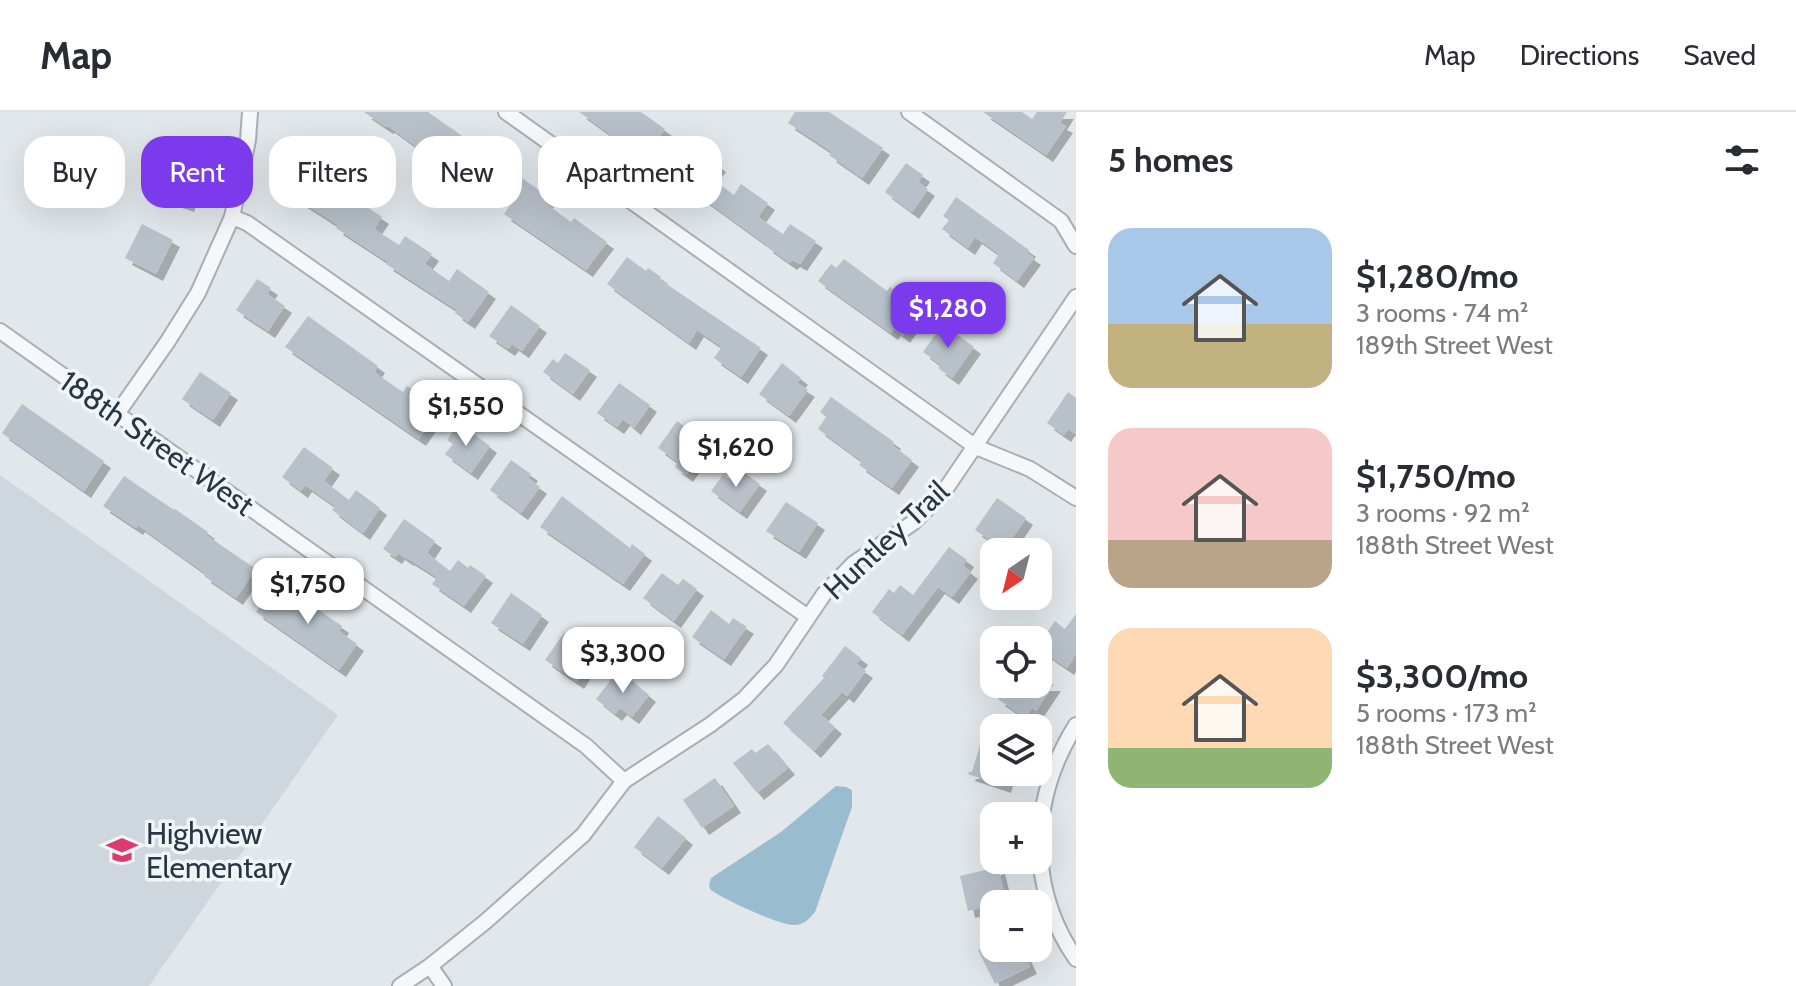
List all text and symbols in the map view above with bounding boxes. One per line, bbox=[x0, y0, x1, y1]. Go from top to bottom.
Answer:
text: Map bbox=[40, 32, 112, 79]
text: Map bbox=[1424, 38, 1476, 72]
text: Directions bbox=[1520, 38, 1639, 72]
text: Saved bbox=[1683, 38, 1756, 72]
chip: Buy bbox=[24, 136, 125, 208]
chip: Rent bbox=[141, 136, 253, 208]
chip: Filters bbox=[269, 136, 396, 208]
chip: New bbox=[412, 136, 522, 208]
chip: Apartment bbox=[538, 136, 722, 208]
icon: filters bbox=[1720, 138, 1764, 182]
text: 5 homes bbox=[1108, 139, 1233, 181]
text: $1,280/mo bbox=[1356, 255, 1519, 297]
icon: home bbox=[1172, 260, 1268, 356]
pin: $1,280 bbox=[883, 282, 1013, 350]
text: $1,280 bbox=[909, 292, 987, 324]
text: 3 rooms · 74 m² bbox=[1356, 297, 1528, 329]
text: 189th Street West bbox=[1356, 329, 1553, 361]
street label: 188th Street West bbox=[53, 362, 261, 524]
pin: $1,550 bbox=[401, 380, 531, 448]
text: $1,550 bbox=[428, 390, 505, 422]
pin: $1,620 bbox=[671, 421, 801, 489]
text: $1,620 bbox=[697, 431, 775, 463]
text: $1,750/mo bbox=[1356, 455, 1516, 497]
icon: home bbox=[1172, 460, 1268, 556]
street label: Huntley Trail bbox=[816, 473, 956, 607]
text: 3 rooms · 92 m² bbox=[1356, 497, 1530, 529]
text: 188th Street West bbox=[1356, 529, 1554, 561]
north arrow bbox=[980, 538, 1052, 610]
map controls bbox=[980, 538, 1052, 962]
pin: $1,750 bbox=[243, 558, 373, 626]
text: $1,750 bbox=[270, 568, 346, 600]
button: locate bbox=[980, 626, 1052, 698]
pin: $3,300 bbox=[558, 627, 688, 695]
text: $3,300 bbox=[580, 637, 666, 669]
text: $3,300/mo bbox=[1356, 655, 1528, 697]
icon: home bbox=[1172, 660, 1268, 756]
text: 5 rooms · 173 m² bbox=[1356, 697, 1537, 729]
button: layers bbox=[980, 714, 1052, 786]
text: 188th Street West bbox=[1356, 729, 1554, 761]
button: + bbox=[980, 802, 1052, 874]
place label: Highview Elementary bbox=[146, 815, 292, 886]
school or university icon: Highview Elementary bbox=[105, 833, 139, 867]
button: − bbox=[980, 890, 1052, 962]

